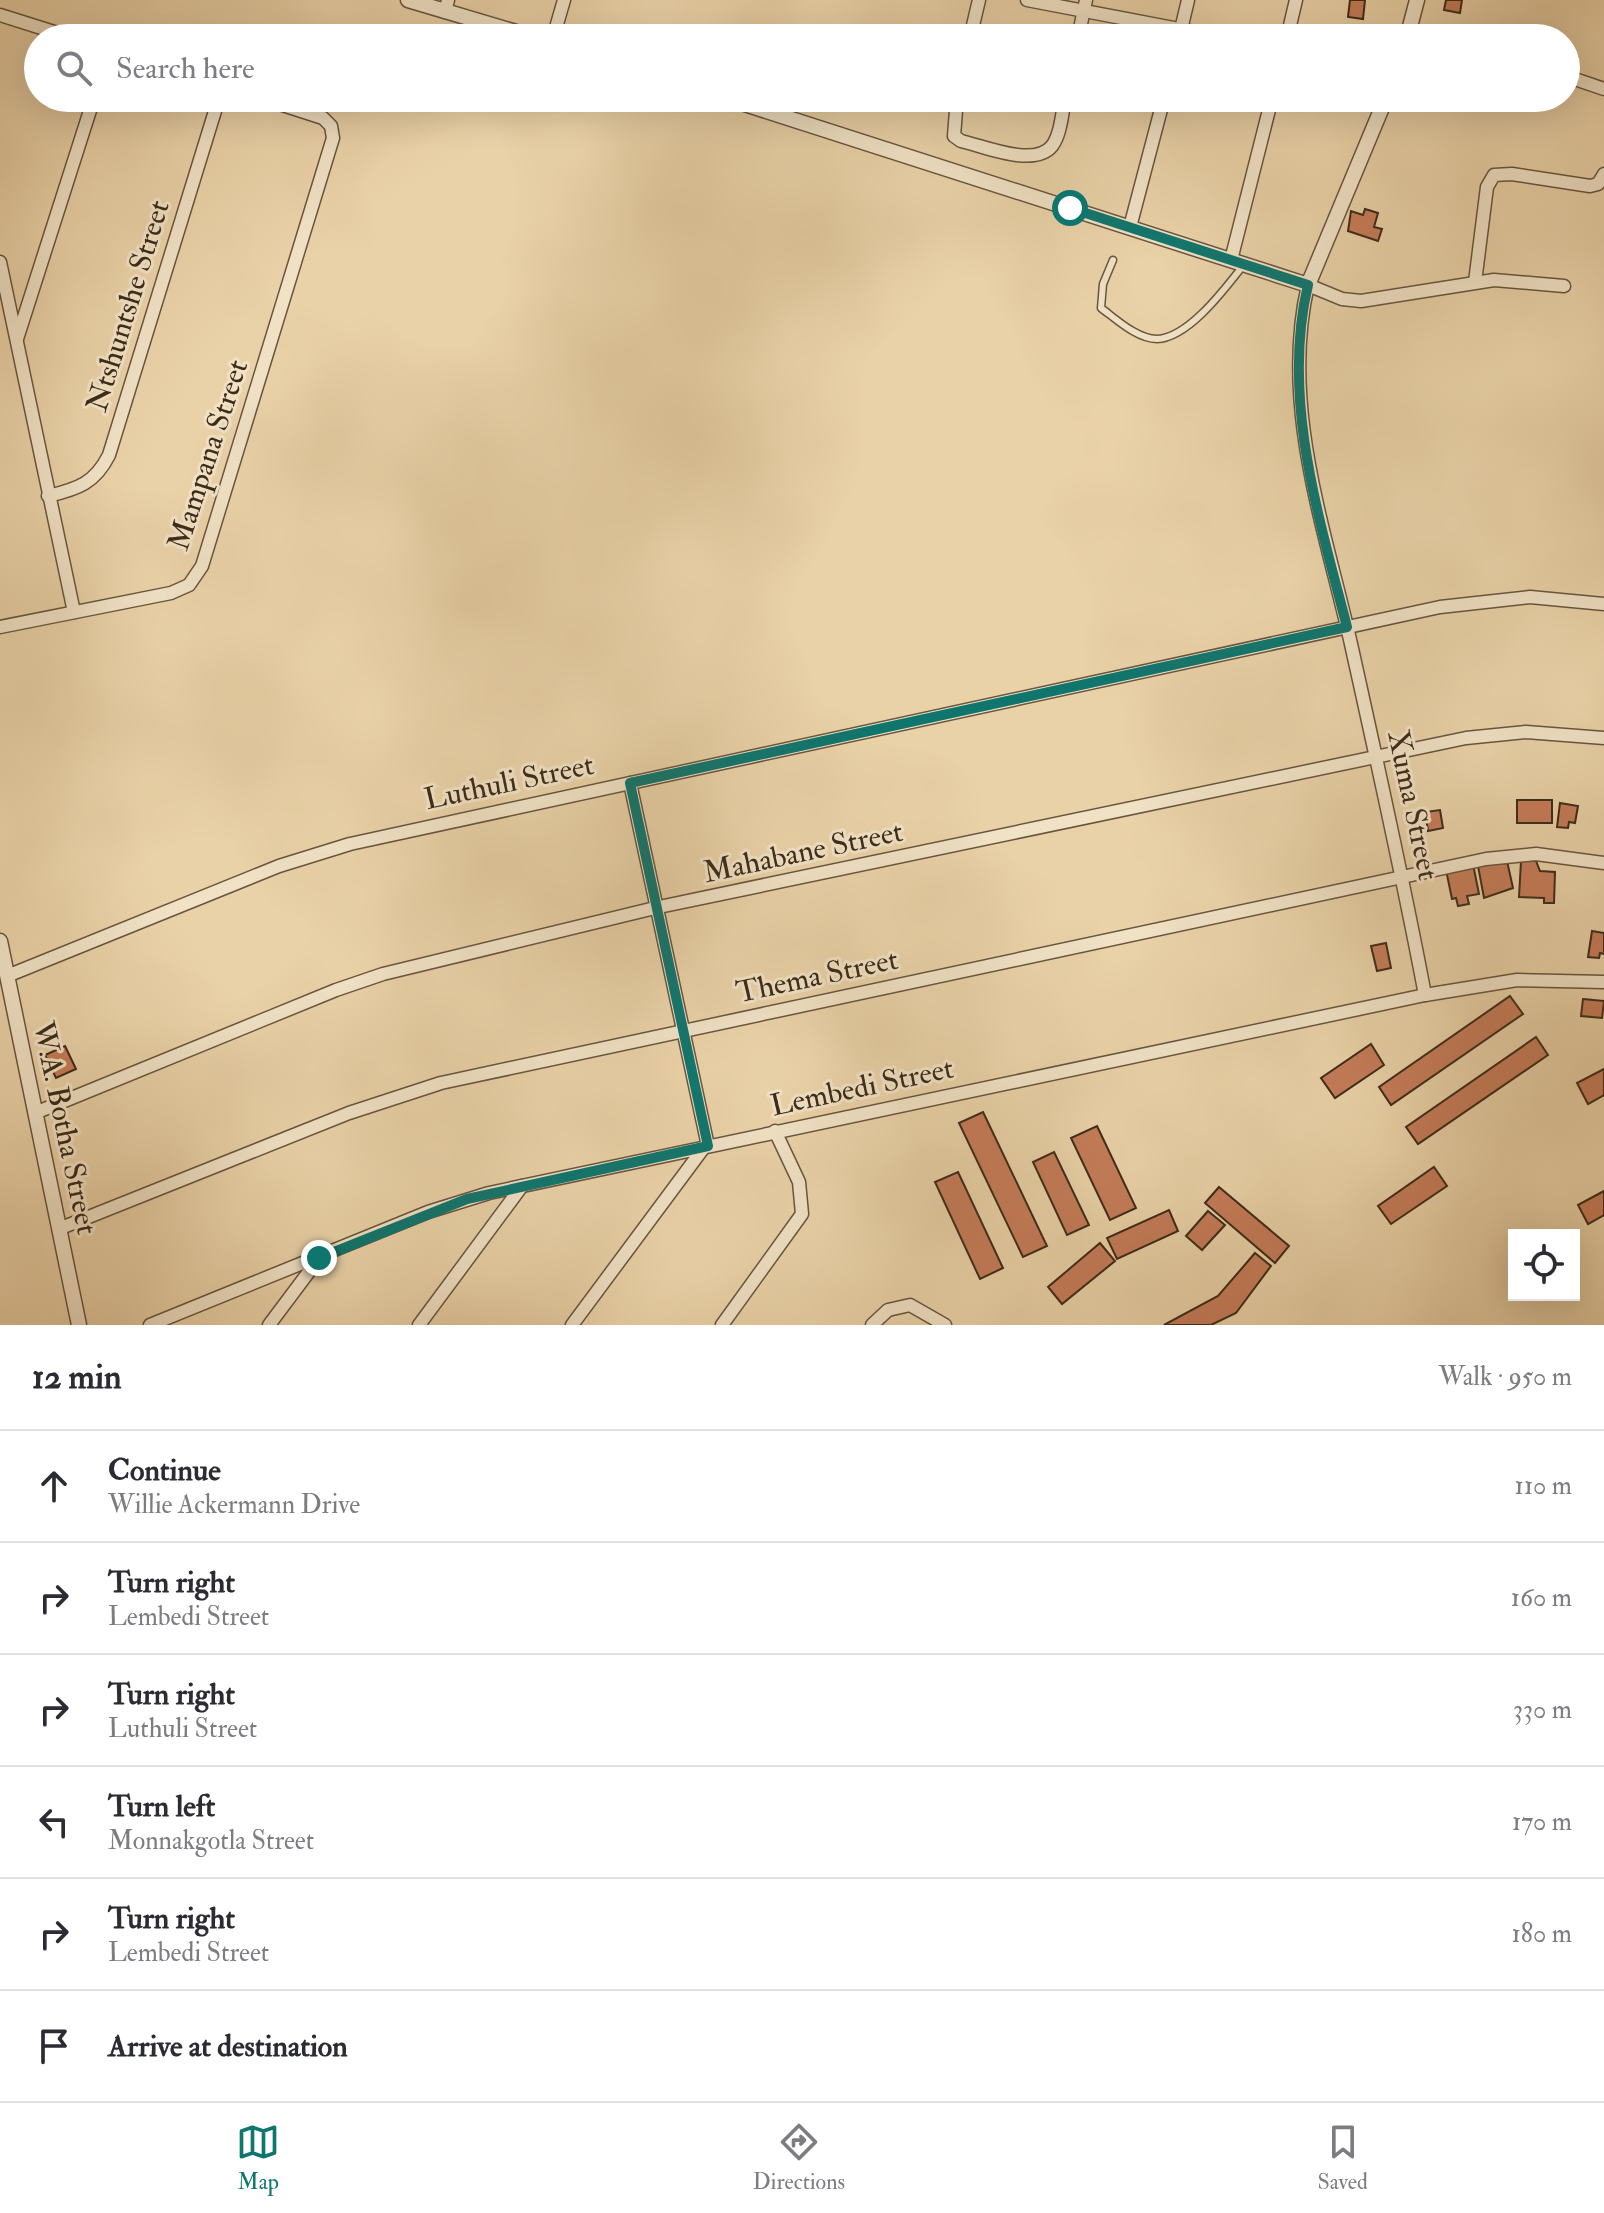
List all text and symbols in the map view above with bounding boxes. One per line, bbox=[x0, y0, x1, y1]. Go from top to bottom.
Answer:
search box bbox=[24, 24, 1580, 112]
icon: search bbox=[52, 46, 96, 90]
text: Search here bbox=[116, 50, 255, 87]
route start bbox=[1052, 190, 1088, 226]
street label: Ntshuntshe Street bbox=[78, 195, 178, 416]
street label: Mampana Street bbox=[160, 355, 256, 555]
street label: Xuma Street bbox=[1379, 727, 1447, 884]
street label: Luthuli Street bbox=[421, 746, 597, 818]
street label: Mahabane Street bbox=[700, 813, 906, 891]
street label: Thema Street bbox=[733, 941, 902, 1011]
street label: W.A. Botha Street bbox=[24, 1017, 106, 1238]
street label: Lembedi Street bbox=[767, 1050, 957, 1124]
map controls bbox=[1508, 1229, 1580, 1301]
button: locate bbox=[1508, 1229, 1580, 1301]
route end bbox=[301, 1240, 337, 1276]
text: 12 min bbox=[32, 1356, 121, 1399]
text: Walk · 950 m bbox=[1438, 1361, 1572, 1393]
text: Continue bbox=[108, 1452, 221, 1489]
icon: ahead bbox=[32, 1464, 76, 1508]
text: 110 m bbox=[1515, 1470, 1572, 1502]
text: Willie Ackermann Drive bbox=[108, 1489, 360, 1521]
text: Turn right bbox=[108, 1564, 235, 1601]
icon: right bbox=[32, 1576, 76, 1620]
text: 160 m bbox=[1511, 1582, 1572, 1614]
text: Lembedi Street bbox=[108, 1601, 269, 1633]
text: Turn right bbox=[108, 1676, 235, 1713]
icon: right bbox=[32, 1688, 76, 1732]
text: 330 m bbox=[1513, 1694, 1572, 1726]
text: Luthuli Street bbox=[108, 1713, 257, 1745]
text: Turn left bbox=[108, 1788, 215, 1825]
icon: left bbox=[32, 1800, 76, 1844]
text: 170 m bbox=[1512, 1806, 1572, 1838]
text: Monnakgotla Street bbox=[108, 1825, 314, 1857]
text: Turn right bbox=[108, 1900, 235, 1937]
icon: right bbox=[32, 1912, 76, 1956]
text: 180 m bbox=[1512, 1918, 1572, 1950]
text: Lembedi Street bbox=[108, 1937, 269, 1969]
icon: arrive bbox=[32, 2024, 76, 2068]
text: Arrive at destination bbox=[108, 2028, 348, 2065]
tab: Map bbox=[236, 2120, 280, 2196]
tab: Directions bbox=[753, 2120, 845, 2196]
tab: Saved bbox=[1318, 2120, 1368, 2196]

